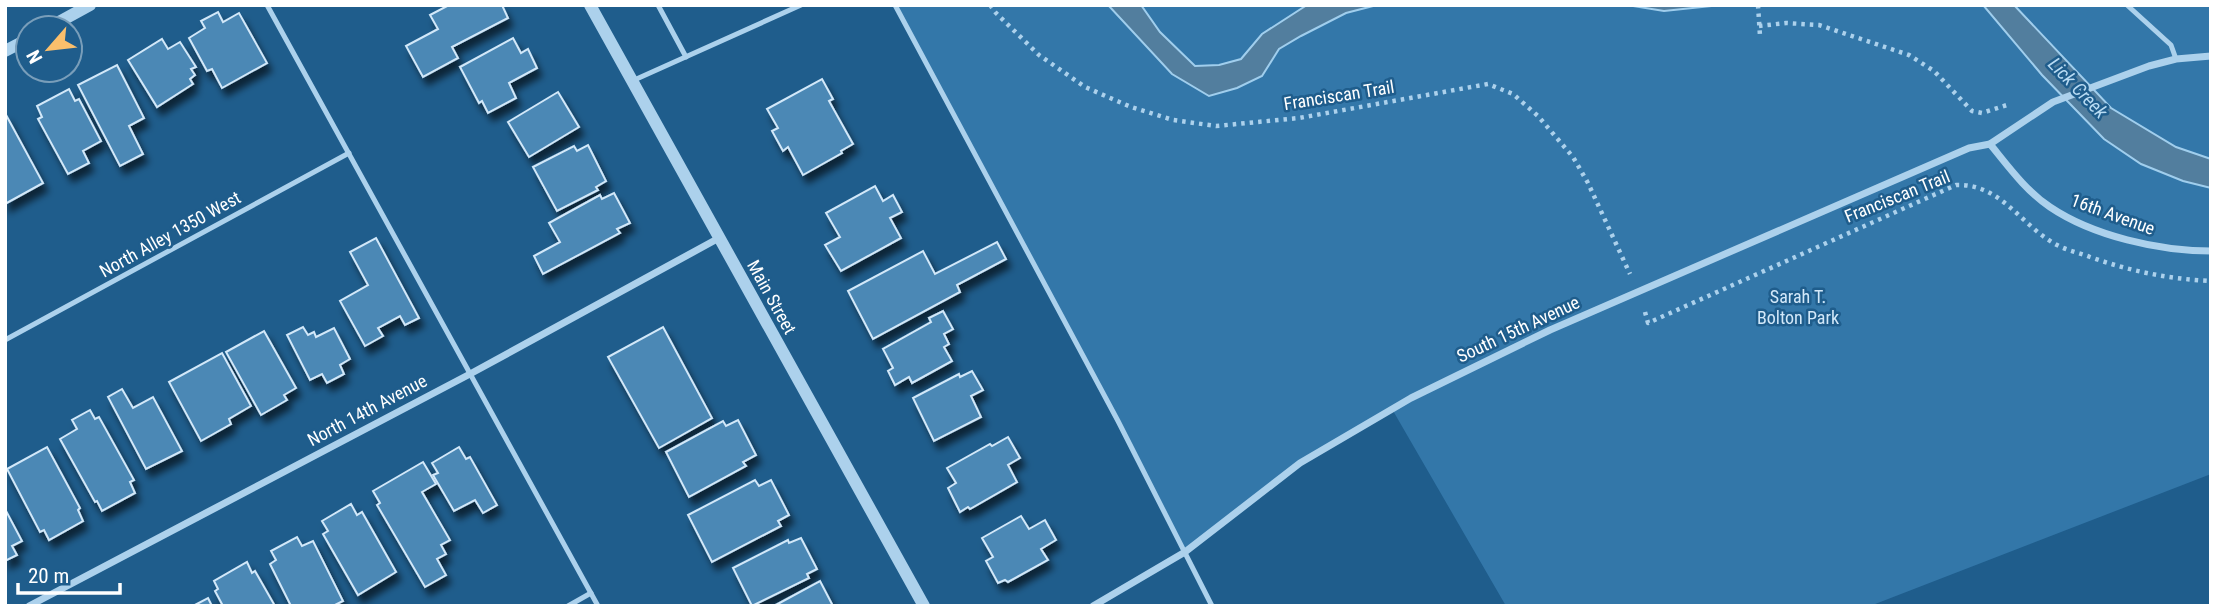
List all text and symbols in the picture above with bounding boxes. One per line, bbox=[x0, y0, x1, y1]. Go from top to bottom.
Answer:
north arrow bbox=[14, 14, 84, 84]
text: N bbox=[22, 46, 47, 67]
water label: Lick Creek bbox=[2043, 53, 2113, 124]
street label: Franciscan Trail bbox=[1282, 76, 1396, 114]
street label: Franciscan Trail bbox=[1841, 165, 1953, 227]
street label: North Alley 1350 West bbox=[96, 187, 244, 281]
street label: 16th Avenue bbox=[2068, 189, 2158, 239]
street label: Main Street bbox=[743, 256, 801, 338]
park label: Sarah T. Bolton Park bbox=[1757, 286, 1839, 328]
street label: South 15th Avenue bbox=[1453, 291, 1583, 367]
street label: North 14th Avenue bbox=[304, 370, 430, 450]
scale bar bbox=[18, 552, 119, 596]
text: 20 m bbox=[28, 564, 69, 588]

